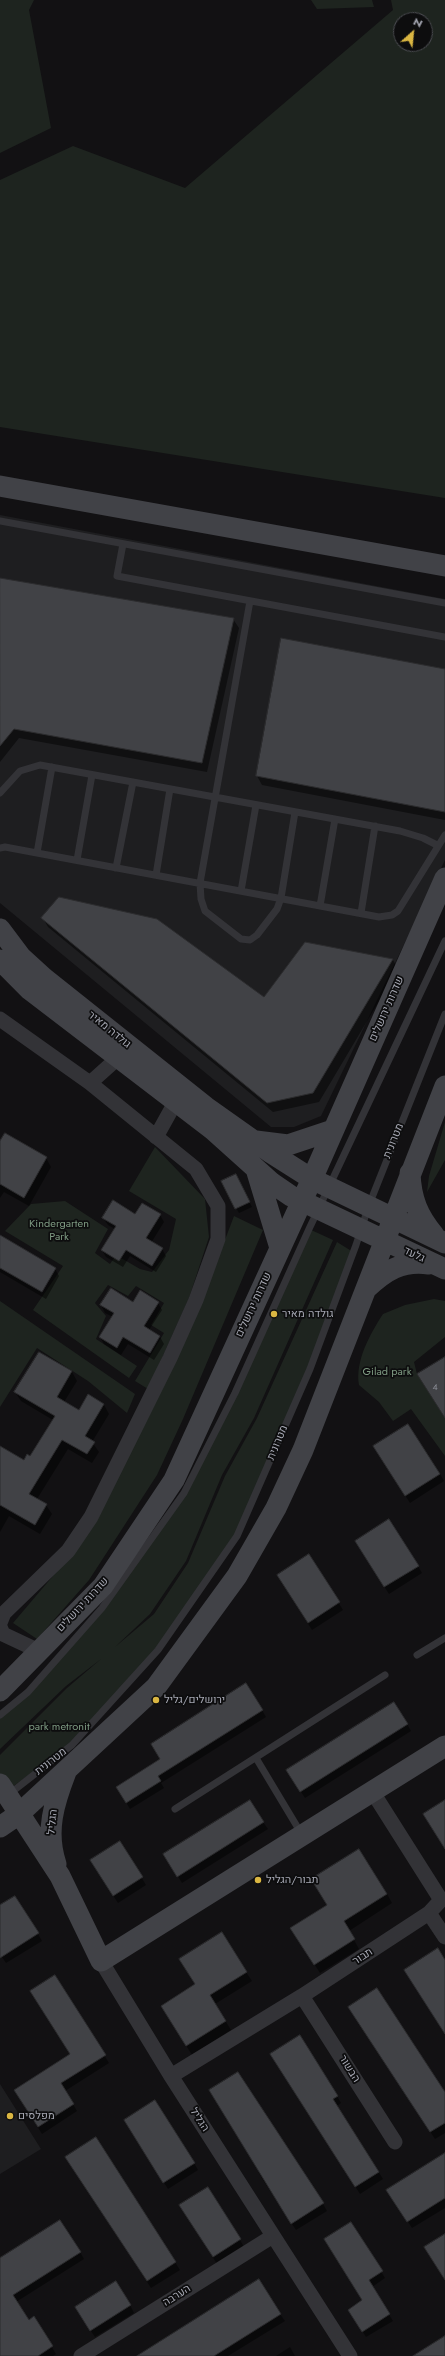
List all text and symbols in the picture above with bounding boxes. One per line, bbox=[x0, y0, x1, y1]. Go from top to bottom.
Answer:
north arrow bbox=[393, 12, 433, 52]
text: N bbox=[410, 13, 426, 31]
street label: שדרות ירושלים bbox=[367, 974, 407, 1044]
street label: גולדה מאיר bbox=[85, 1009, 133, 1051]
street label: מטרונית bbox=[381, 1122, 407, 1160]
park label: Kindergarten Park bbox=[29, 1217, 89, 1243]
street label: גלעד bbox=[401, 1244, 427, 1266]
street label: שדרות ירושלים bbox=[233, 1271, 275, 1339]
place label: גולדה מאיר bbox=[282, 1307, 333, 1321]
marker: גולדה מאיר bbox=[269, 1309, 279, 1319]
park label: Gilad park bbox=[363, 1365, 411, 1379]
house number: 4 bbox=[432, 1383, 438, 1393]
street label: מטרונית bbox=[265, 1424, 291, 1462]
street label: שדרות ירושלים bbox=[54, 1575, 112, 1635]
place label: ירושלים/גליל bbox=[164, 1693, 225, 1707]
marker: ירושלים/גליל bbox=[151, 1695, 161, 1705]
park label: park metronit bbox=[28, 1720, 90, 1734]
street label: מטרונית bbox=[33, 1746, 69, 1778]
street label: הגליל bbox=[45, 1809, 61, 1835]
place label: תבור/הגליל bbox=[266, 1873, 318, 1887]
marker: תבור/הגליל bbox=[253, 1875, 263, 1885]
street label: תבור bbox=[350, 1946, 376, 1968]
street label: הבשור bbox=[336, 2053, 362, 2085]
street label: הגליל bbox=[187, 2106, 211, 2134]
place label: מפלסים bbox=[18, 2109, 55, 2123]
marker: מפלסים bbox=[5, 2111, 15, 2121]
street label: הערבה bbox=[161, 2282, 193, 2310]

